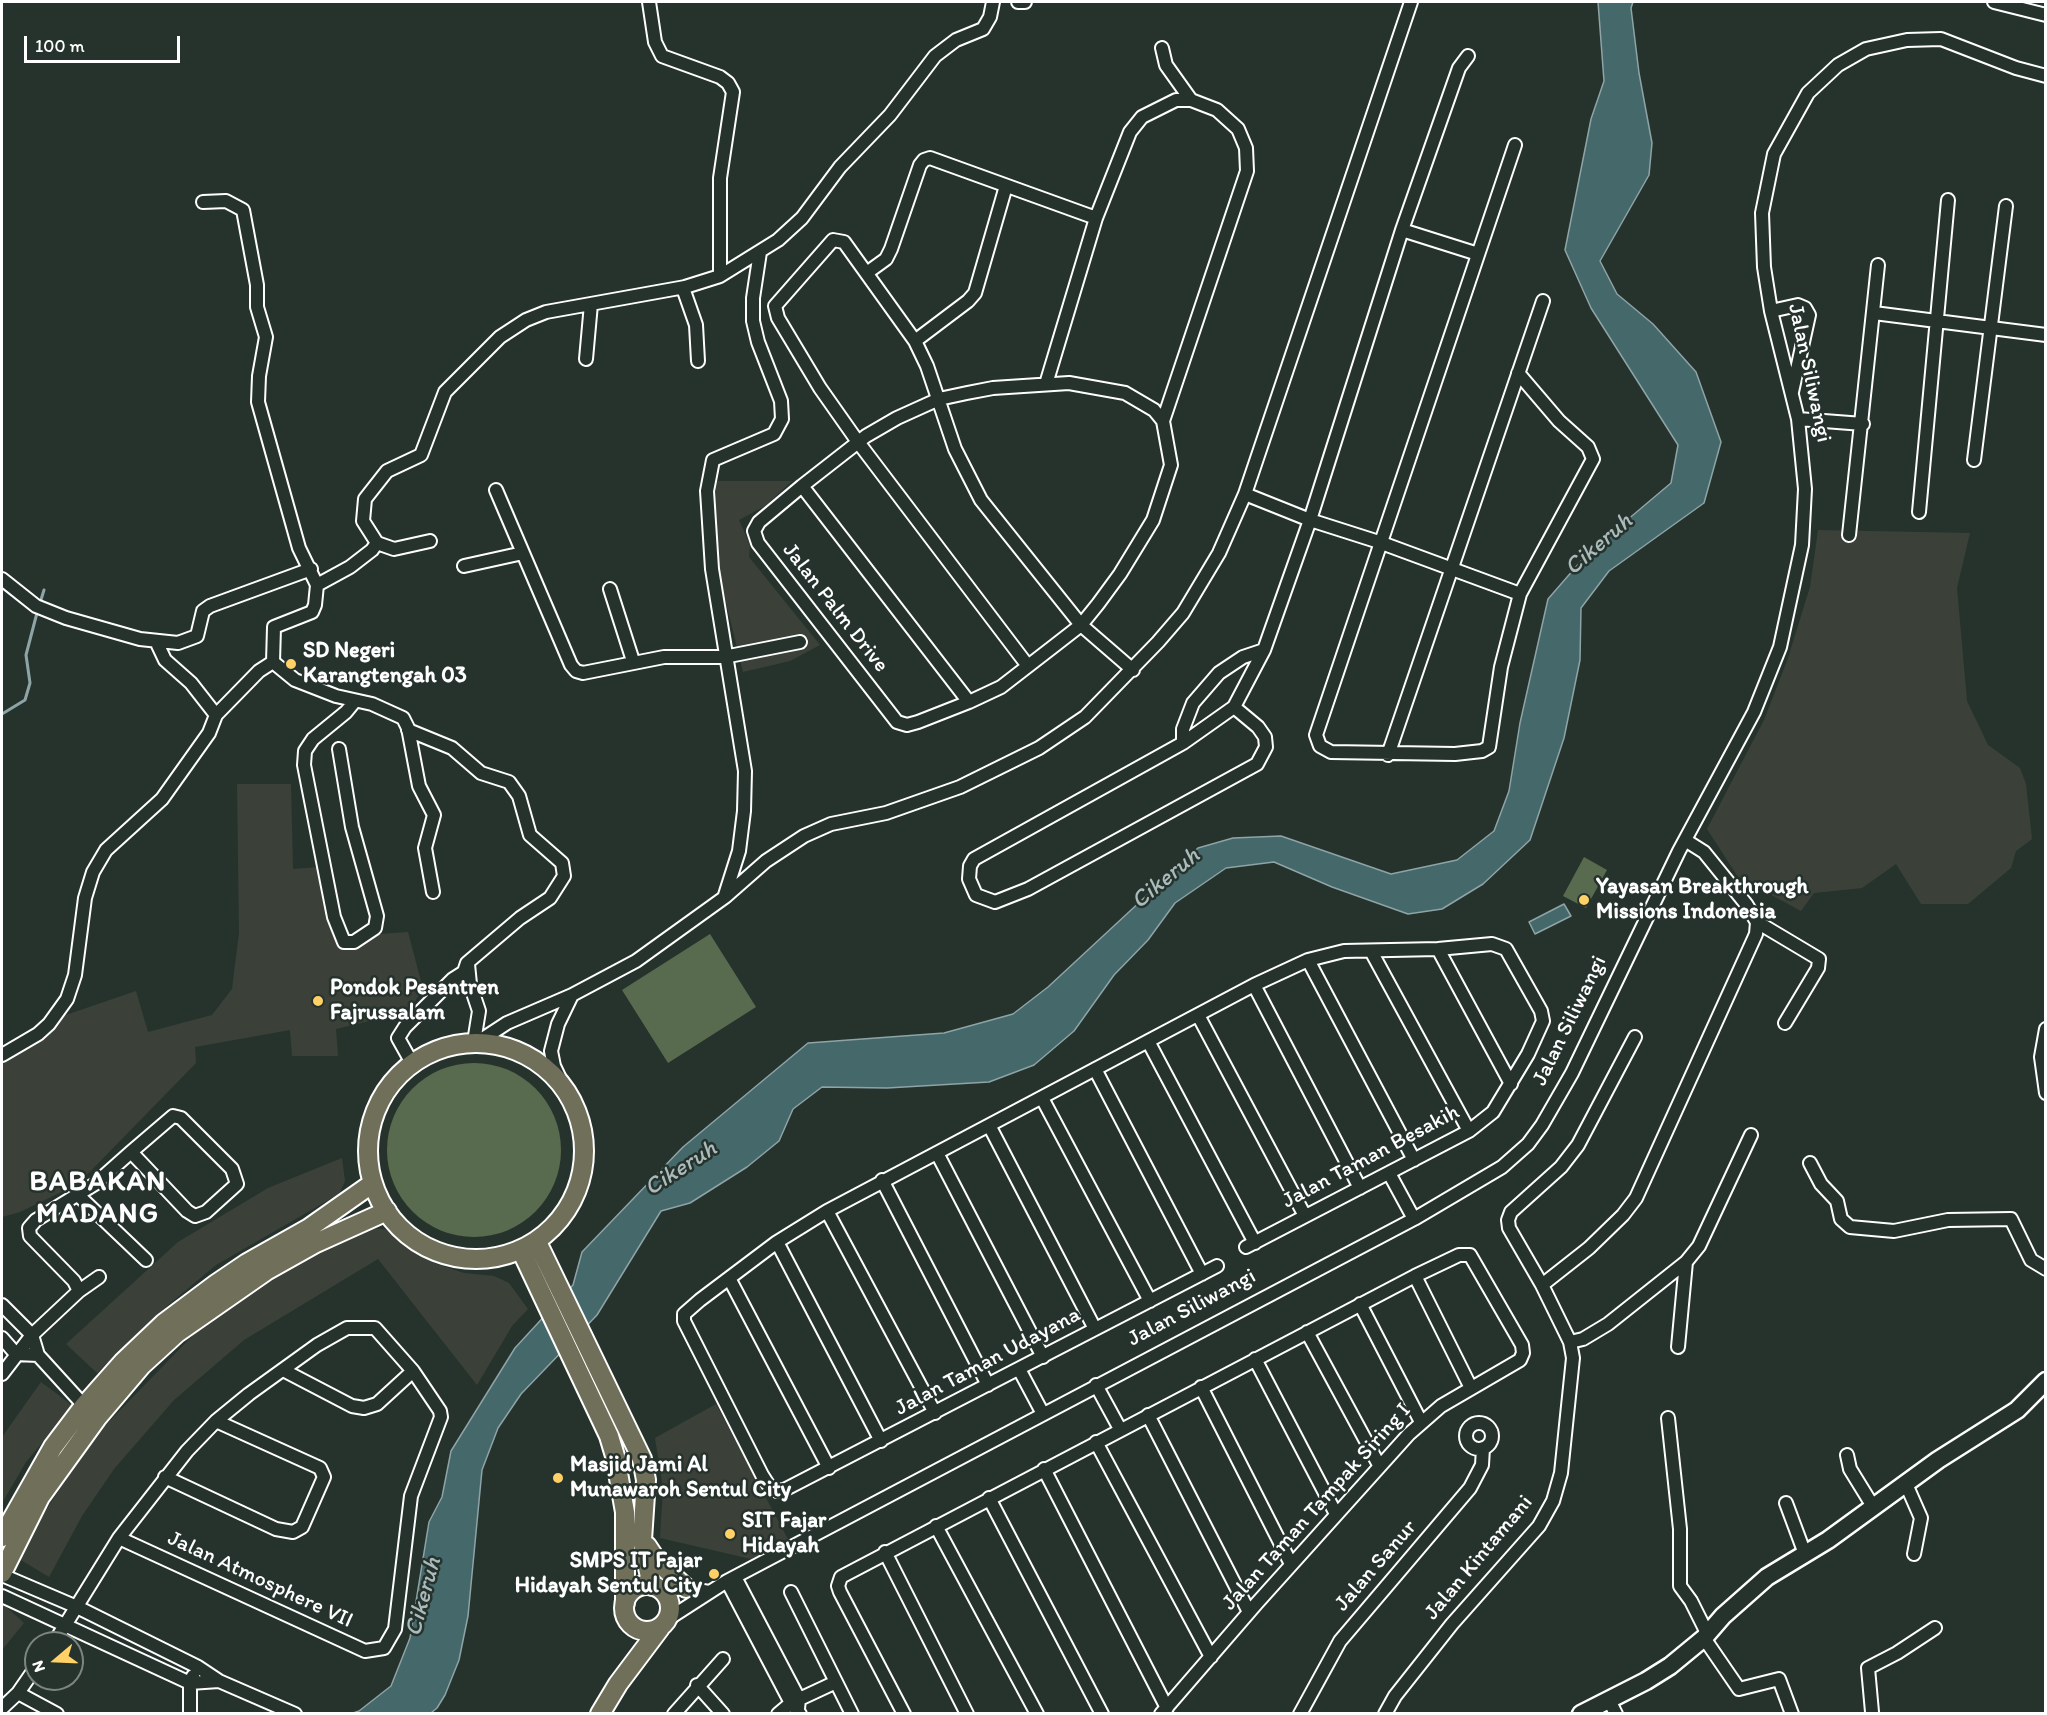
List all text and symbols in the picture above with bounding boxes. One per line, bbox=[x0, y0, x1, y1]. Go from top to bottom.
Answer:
scale bar bbox=[27, 24, 183, 62]
text: 100 m bbox=[35, 35, 85, 57]
street label: Jalan Siliwangi bbox=[1781, 301, 1837, 445]
water label: Cikeruh bbox=[1559, 508, 1639, 582]
street label: Jalan Palm Drive bbox=[776, 538, 894, 678]
place label: SD Negeri Karangtengah 03 bbox=[303, 638, 467, 690]
marker: SD Negeri Karangtengah 03 bbox=[284, 657, 298, 671]
water label: Cikeruh bbox=[1126, 842, 1206, 916]
place label: Yayasan Breakthrough Missions Indonesia bbox=[1596, 874, 1808, 926]
marker: Yayasan Breakthrough Missions Indonesia bbox=[1577, 893, 1591, 907]
street label: Jalan Siliwangi bbox=[1527, 952, 1613, 1090]
place label: Pondok Pesantren Fajrussalam bbox=[330, 975, 499, 1026]
marker: Pondok Pesantren Fajrussalam bbox=[311, 994, 325, 1008]
street label: Jalan Taman Besakih bbox=[1278, 1099, 1464, 1215]
water label: Cikeruh bbox=[639, 1135, 723, 1203]
district label: BABAKAN MADANG bbox=[30, 1166, 166, 1232]
street label: Jalan Siliwangi bbox=[1124, 1263, 1260, 1353]
street label: Jalan Taman Udayana bbox=[891, 1302, 1085, 1422]
street label: Jalan Taman Tampak Siring I bbox=[1217, 1398, 1417, 1616]
place label: Masjid Jami Al Munawaroh Sentul City bbox=[570, 1452, 791, 1504]
marker: Masjid Jami Al Munawaroh Sentul City bbox=[551, 1471, 565, 1485]
street label: Jalan Kintamani bbox=[1419, 1490, 1539, 1626]
place label: SIT Fajar Hidayah bbox=[742, 1508, 826, 1560]
street label: Jalan Sanur bbox=[1329, 1515, 1423, 1617]
street label: Jalan Atmosphere VII bbox=[163, 1526, 357, 1634]
marker: SIT Fajar Hidayah bbox=[723, 1527, 737, 1541]
place label: SMPS IT Fajar Hidayah Sentul City bbox=[515, 1548, 702, 1600]
water label: Cikeruh bbox=[400, 1554, 448, 1640]
marker: SMPS IT Fajar Hidayah Sentul City bbox=[707, 1567, 721, 1581]
north arrow bbox=[24, 1631, 84, 1691]
text: N bbox=[28, 1658, 49, 1675]

